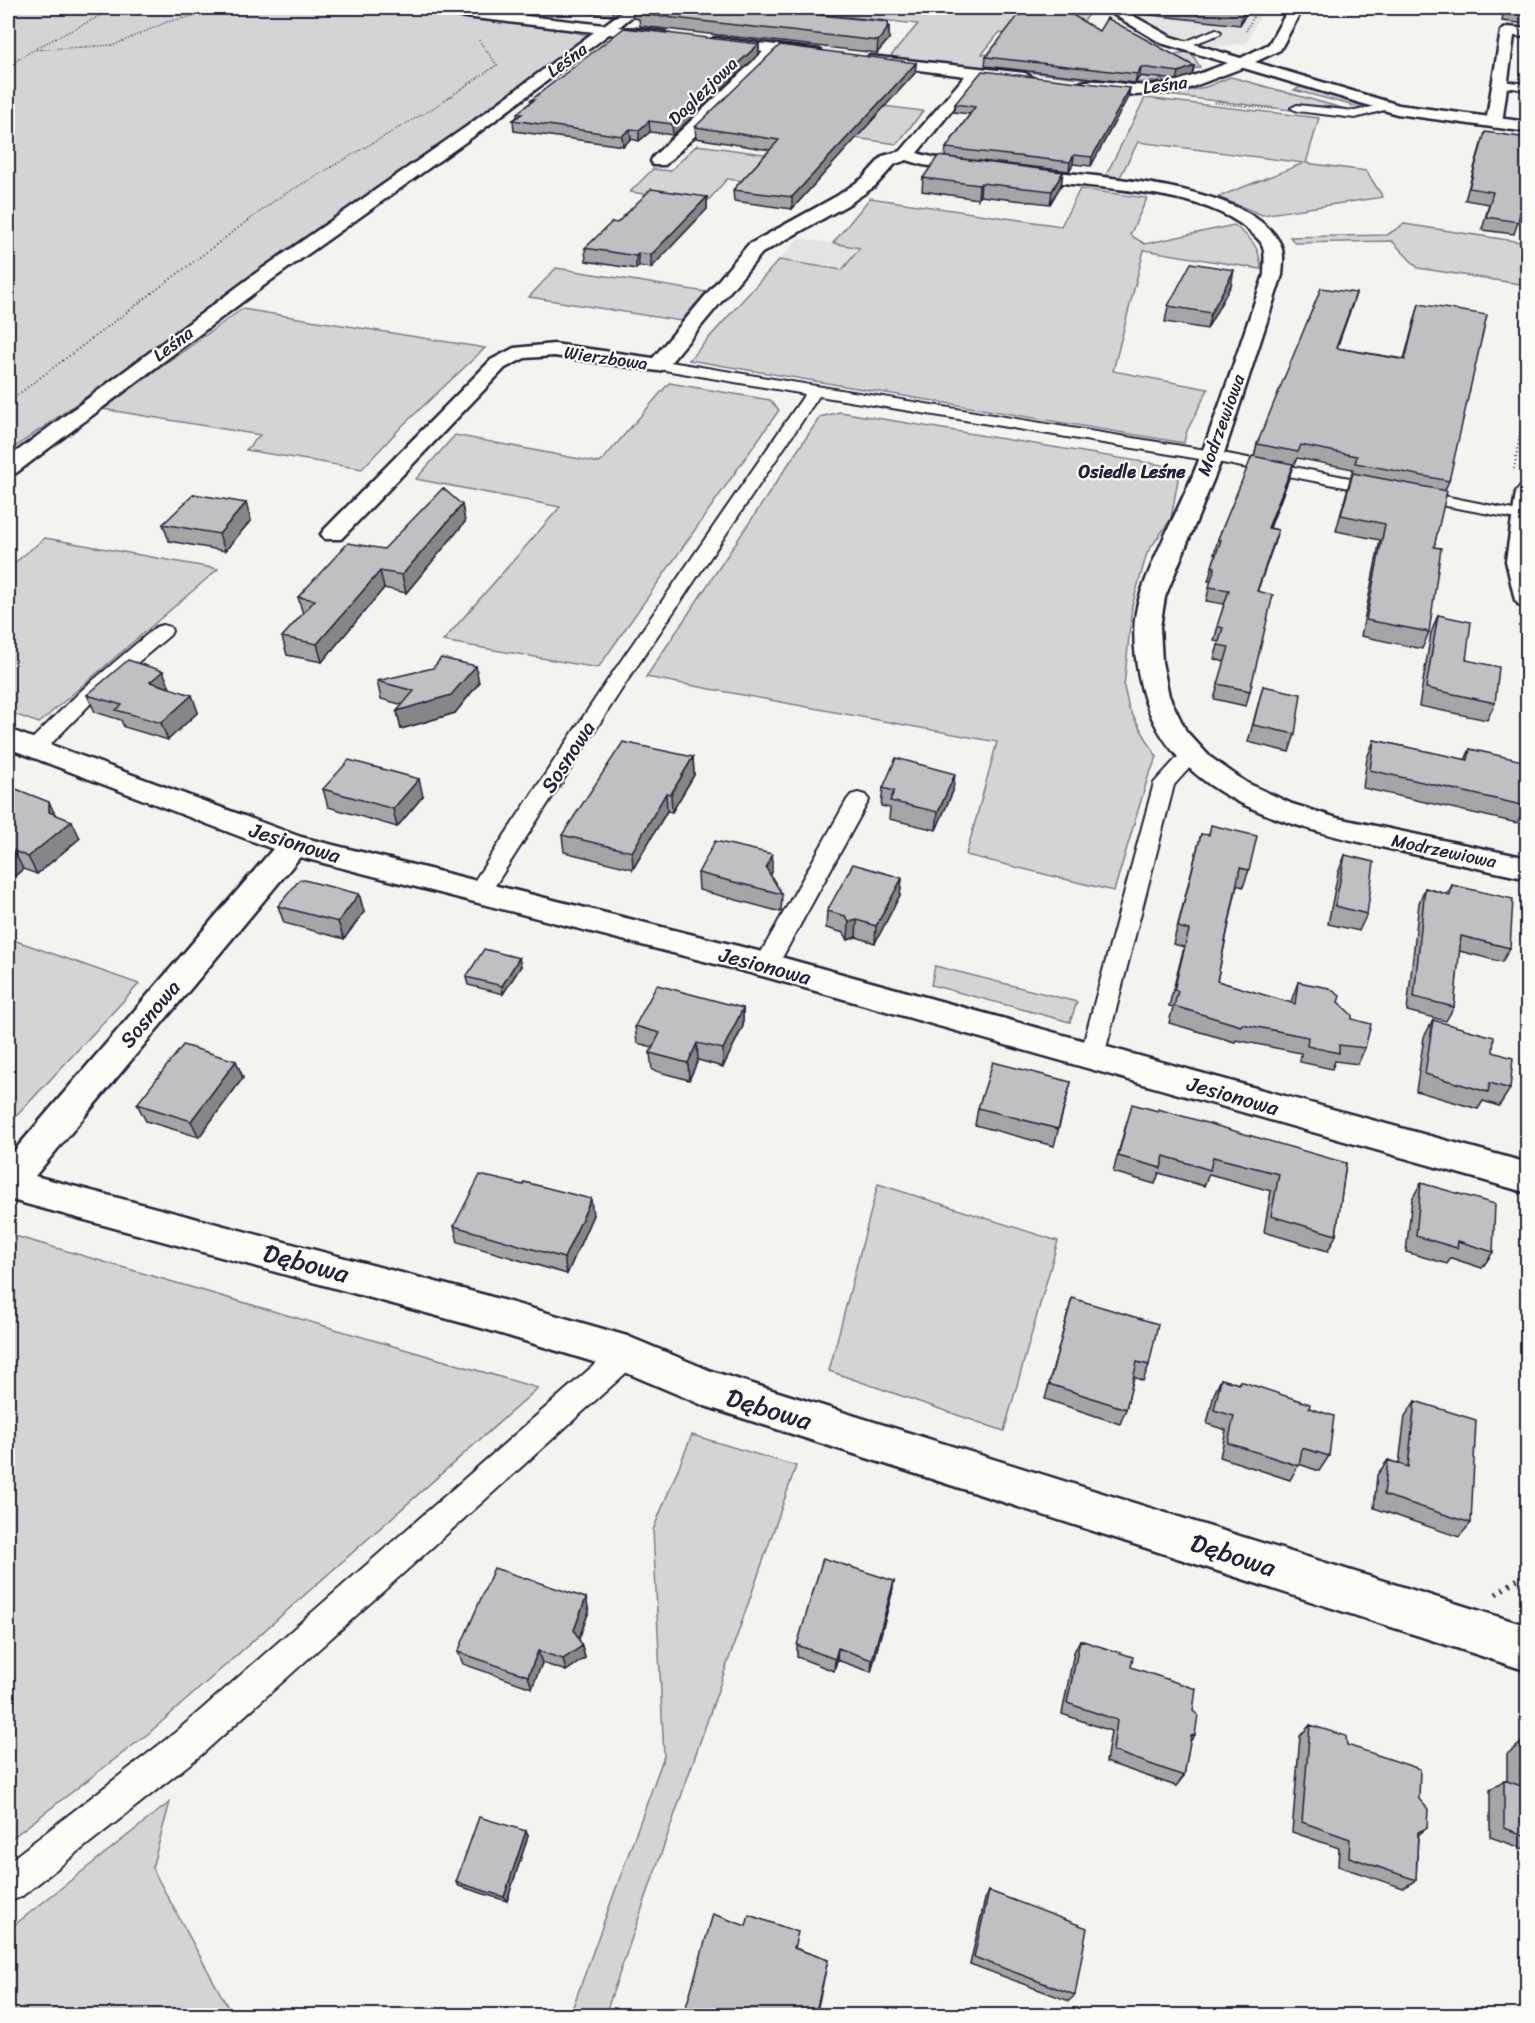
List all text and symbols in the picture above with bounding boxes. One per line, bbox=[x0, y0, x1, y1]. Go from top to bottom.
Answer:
street label: Leśna bbox=[540, 33, 595, 86]
street label: Daglezjowa bbox=[660, 49, 746, 133]
street label: Leśna bbox=[1141, 66, 1190, 104]
street label: Leśna bbox=[146, 317, 201, 370]
street label: Wierzbowa bbox=[562, 336, 650, 380]
street label: Modrzewiowa bbox=[1188, 369, 1255, 481]
district label: Osiedle Leśne bbox=[1079, 456, 1186, 488]
street label: Sosnowa bbox=[530, 712, 606, 801]
street label: Jesionowa bbox=[244, 811, 346, 875]
street label: Modrzewiowa bbox=[1389, 824, 1500, 878]
street label: Jesionowa bbox=[714, 935, 816, 997]
street label: Sosnowa bbox=[110, 971, 191, 1057]
street label: Jesionowa bbox=[1182, 1065, 1284, 1127]
street label: Dębowa bbox=[258, 1229, 355, 1297]
street label: Dębowa bbox=[720, 1374, 818, 1444]
street label: Dębowa bbox=[1184, 1520, 1283, 1591]

